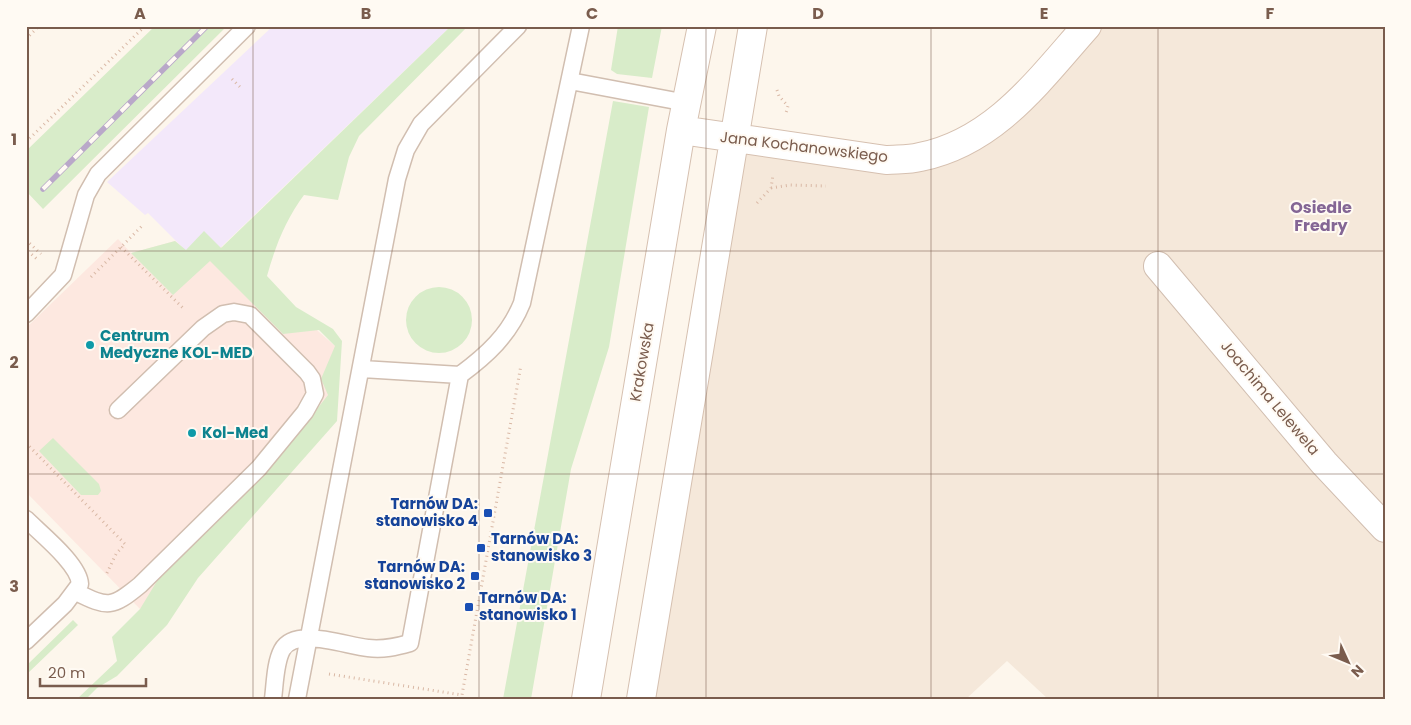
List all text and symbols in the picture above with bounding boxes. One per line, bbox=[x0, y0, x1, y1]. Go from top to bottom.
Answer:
text: A bbox=[134, 2, 146, 25]
text: B bbox=[361, 2, 371, 25]
text: C bbox=[586, 2, 598, 25]
text: D bbox=[812, 2, 824, 25]
text: E bbox=[1040, 2, 1048, 25]
text: F bbox=[1266, 2, 1275, 25]
street label: Jana Kochanowskiego bbox=[719, 126, 889, 167]
text: 1 bbox=[11, 128, 17, 151]
district label: Osiedle Fredry bbox=[1290, 196, 1352, 237]
street label: Krakowska bbox=[624, 321, 659, 403]
place label: Centrum Medyczne KOL-MED bbox=[100, 325, 253, 363]
street label: Joachima Lelewela bbox=[1216, 336, 1325, 460]
marker: Centrum Medyczne KOL-MED bbox=[84, 339, 96, 351]
text: 2 bbox=[9, 351, 19, 374]
place label: Kol-Med bbox=[202, 422, 268, 443]
marker: Kol-Med bbox=[186, 427, 198, 439]
place label: Tarnów DA: stanowisko 4 bbox=[376, 493, 478, 531]
marker: Tarnów DA: stanowisko 4 bbox=[482, 507, 494, 519]
place label: Tarnów DA: stanowisko 3 bbox=[491, 528, 592, 566]
marker: Tarnów DA: stanowisko 3 bbox=[475, 542, 487, 554]
place label: Tarnów DA: stanowisko 2 bbox=[364, 556, 465, 594]
marker: Tarnów DA: stanowisko 2 bbox=[469, 570, 481, 582]
text: 3 bbox=[9, 575, 19, 598]
place label: Tarnów DA: stanowisko 1 bbox=[479, 587, 577, 625]
marker: Tarnów DA: stanowisko 1 bbox=[463, 601, 475, 613]
north arrow bbox=[1324, 638, 1374, 688]
scale bar bbox=[40, 655, 146, 687]
text: N bbox=[1347, 660, 1368, 682]
text: 20 m bbox=[48, 662, 86, 683]

